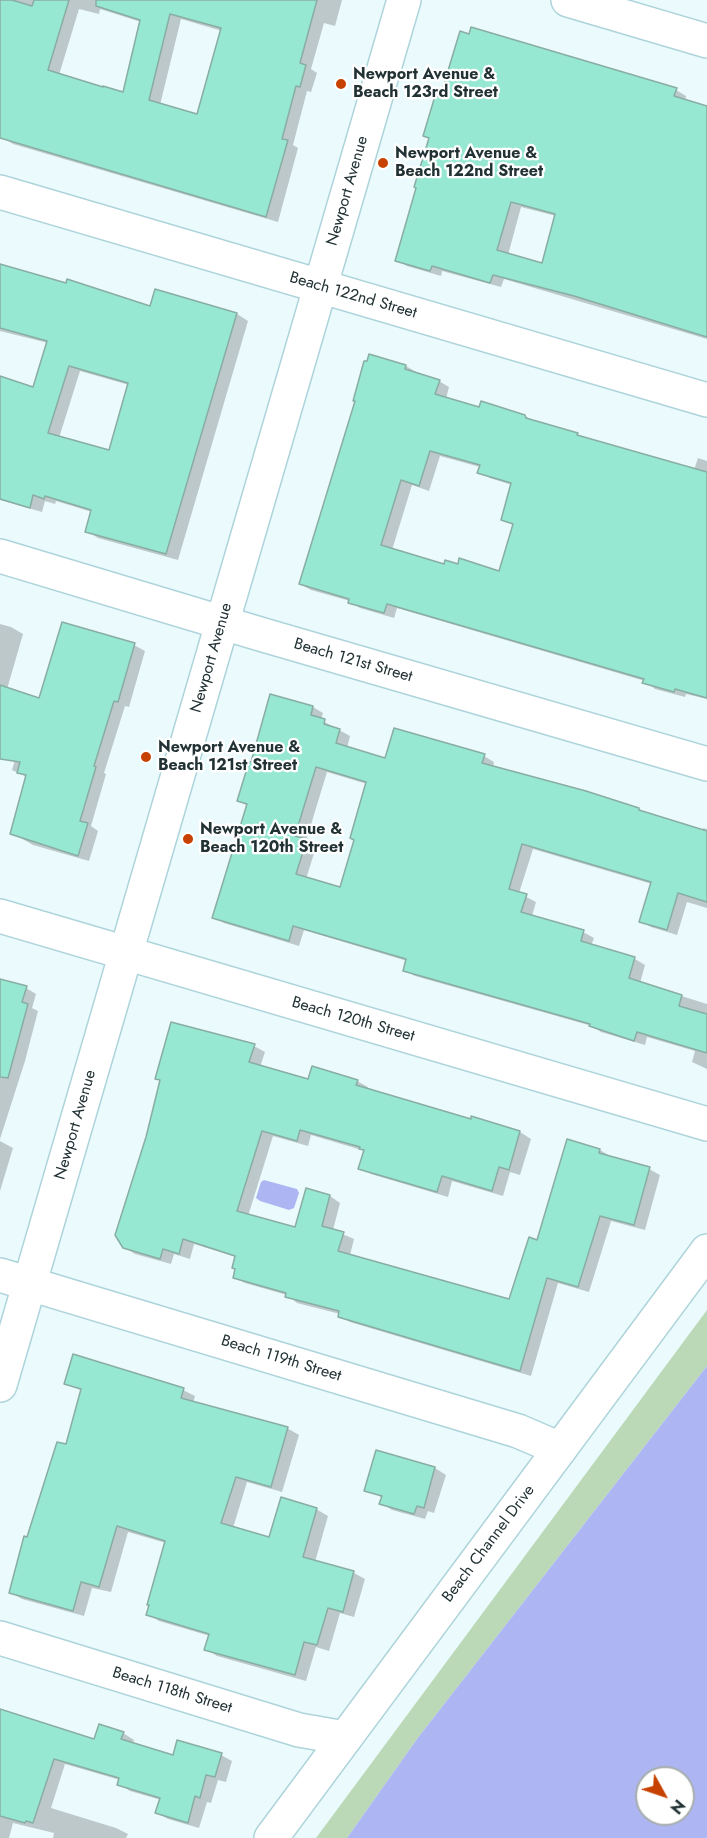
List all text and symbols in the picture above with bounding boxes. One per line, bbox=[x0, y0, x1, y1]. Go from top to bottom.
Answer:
place label: Newport Avenue & Beach 123rd Street bbox=[353, 65, 498, 103]
marker: Newport Avenue & Beach 123rd Street bbox=[334, 77, 348, 91]
street label: Newport Avenue bbox=[323, 134, 373, 248]
place label: Newport Avenue & Beach 122nd Street bbox=[395, 144, 543, 182]
marker: Newport Avenue & Beach 122nd Street bbox=[376, 156, 390, 170]
street label: Beach 122nd Street bbox=[287, 269, 419, 323]
street label: Newport Avenue bbox=[187, 601, 237, 715]
street label: Beach 121st Street bbox=[291, 635, 415, 687]
place label: Newport Avenue & Beach 121st Street bbox=[158, 738, 300, 776]
marker: Newport Avenue & Beach 121st Street bbox=[139, 750, 153, 764]
place label: Newport Avenue & Beach 120th Street bbox=[200, 820, 343, 858]
marker: Newport Avenue & Beach 120th Street bbox=[181, 832, 195, 846]
street label: Beach 120th Street bbox=[289, 993, 417, 1047]
street label: Newport Avenue bbox=[51, 1068, 101, 1182]
street label: Beach 119th Street bbox=[219, 1332, 343, 1386]
street label: Beach Channel Drive bbox=[439, 1482, 539, 1606]
street label: Beach 118th Street bbox=[110, 1664, 234, 1718]
north arrow bbox=[635, 1766, 695, 1826]
text: N bbox=[665, 1794, 691, 1819]

